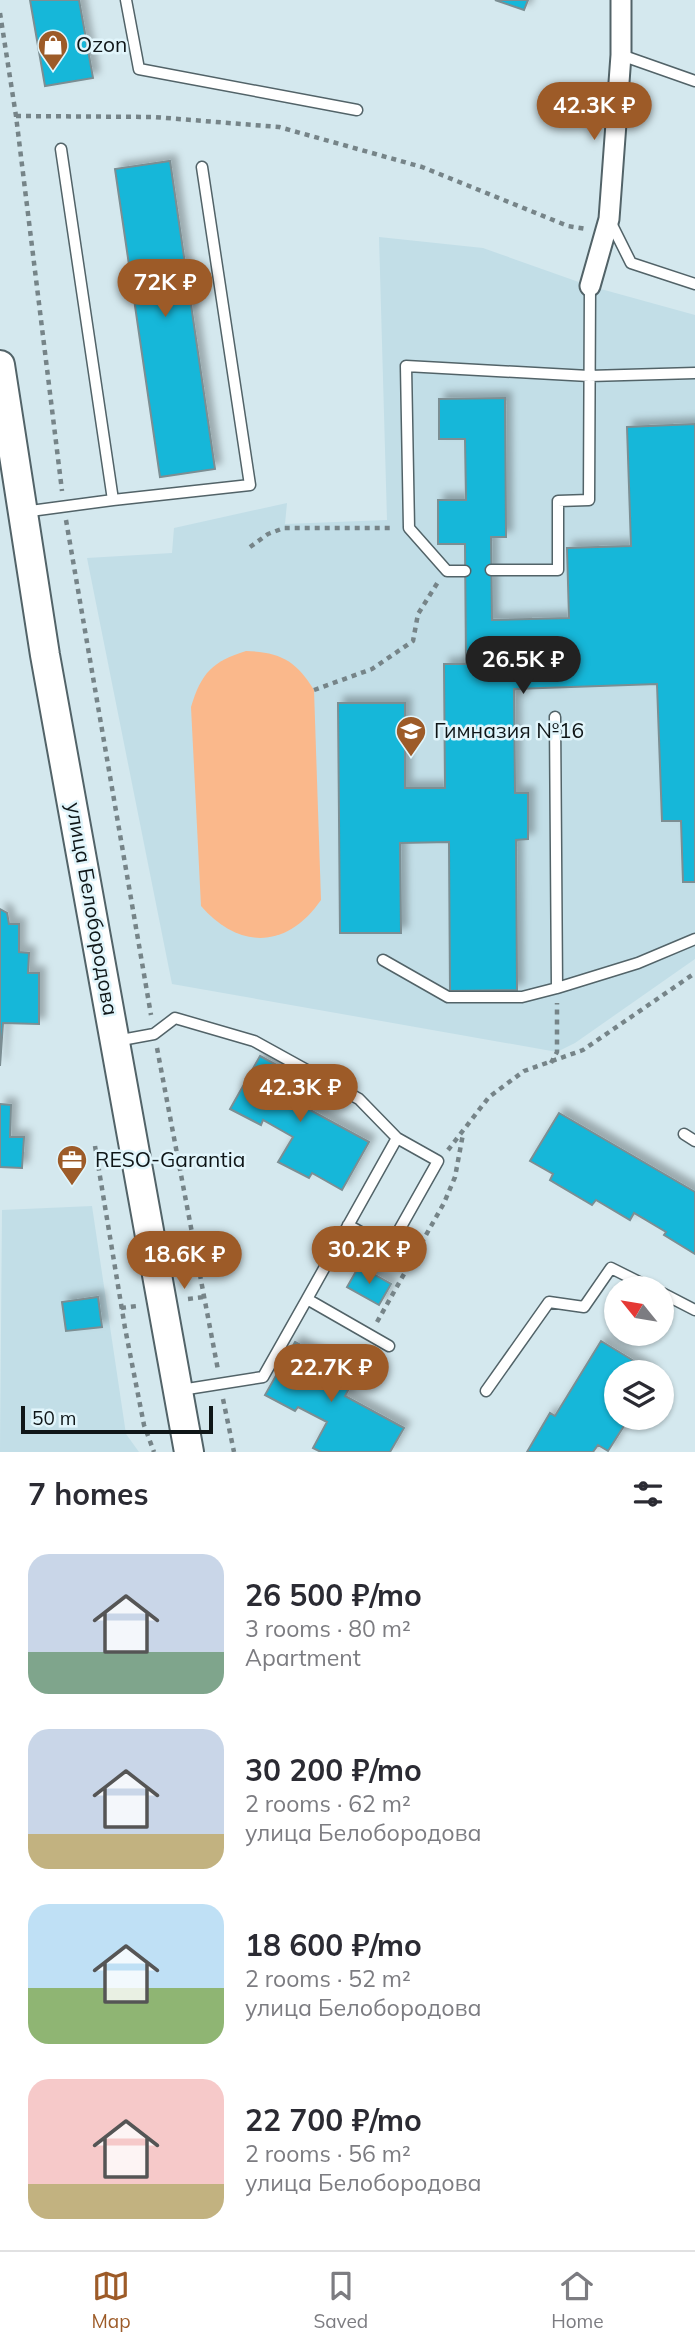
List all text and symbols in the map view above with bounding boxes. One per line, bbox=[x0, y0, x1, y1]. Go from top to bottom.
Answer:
shop icon: Ozon bbox=[36, 28, 70, 72]
place label: Ozon bbox=[76, 31, 127, 57]
pin: 42.3K ₽ bbox=[529, 82, 659, 142]
text: 42.3K ₽ bbox=[553, 90, 635, 119]
pin: 72K ₽ bbox=[116, 260, 214, 319]
text: 72K ₽ bbox=[133, 267, 197, 296]
pin: 26.5K ₽ bbox=[458, 636, 588, 696]
text: 26.5K ₽ bbox=[482, 644, 564, 673]
school or university icon: Гимназия №16 bbox=[394, 714, 428, 758]
place label: Гимназия №16 bbox=[434, 717, 584, 743]
street label: улица Белобородова bbox=[61, 800, 125, 1017]
pin: 42.3K ₽ bbox=[235, 1064, 365, 1124]
text: 42.3K ₽ bbox=[259, 1072, 341, 1101]
office icon: RESO-Garantia bbox=[55, 1143, 89, 1187]
place label: RESO-Garantia bbox=[95, 1146, 245, 1172]
pin: 30.2K ₽ bbox=[304, 1226, 434, 1286]
pin: 18.6K ₽ bbox=[119, 1232, 249, 1291]
text: 30.2K ₽ bbox=[328, 1234, 410, 1263]
text: 18.6K ₽ bbox=[143, 1239, 225, 1268]
north arrow bbox=[604, 1276, 674, 1346]
map controls bbox=[604, 1276, 674, 1430]
pin: 22.7K ₽ bbox=[266, 1344, 396, 1404]
text: 22.7K ₽ bbox=[290, 1352, 372, 1381]
button: layers bbox=[604, 1360, 674, 1430]
scale bar bbox=[21, 1403, 214, 1435]
text: 50 m bbox=[32, 1406, 76, 1430]
text: 7 homes bbox=[28, 1475, 149, 1513]
icon: filters bbox=[629, 1475, 667, 1513]
text: 26 500 ₽/mo bbox=[245, 1576, 422, 1614]
icon: home bbox=[84, 1582, 168, 1666]
text: 3 rooms · 80 m² bbox=[245, 1614, 411, 1643]
text: Apartment bbox=[245, 1643, 361, 1672]
text: 30 200 ₽/mo bbox=[245, 1751, 422, 1789]
icon: home bbox=[84, 1757, 168, 1841]
text: 2 rooms · 62 m² bbox=[245, 1789, 411, 1818]
text: улица Белобородова bbox=[245, 1818, 482, 1847]
text: 18 600 ₽/mo bbox=[245, 1926, 422, 1964]
icon: home bbox=[84, 1932, 168, 2016]
text: 2 rooms · 52 m² bbox=[245, 1964, 411, 1993]
text: улица Белобородова bbox=[245, 1993, 482, 2022]
text: 22 700 ₽/mo bbox=[245, 2101, 422, 2139]
icon: home bbox=[84, 2107, 168, 2191]
text: 2 rooms · 56 m² bbox=[245, 2139, 411, 2168]
text: улица Белобородова bbox=[245, 2168, 482, 2197]
tab: Map bbox=[91, 2267, 131, 2333]
tab: Saved bbox=[313, 2267, 368, 2333]
tab: Home bbox=[551, 2267, 604, 2333]

